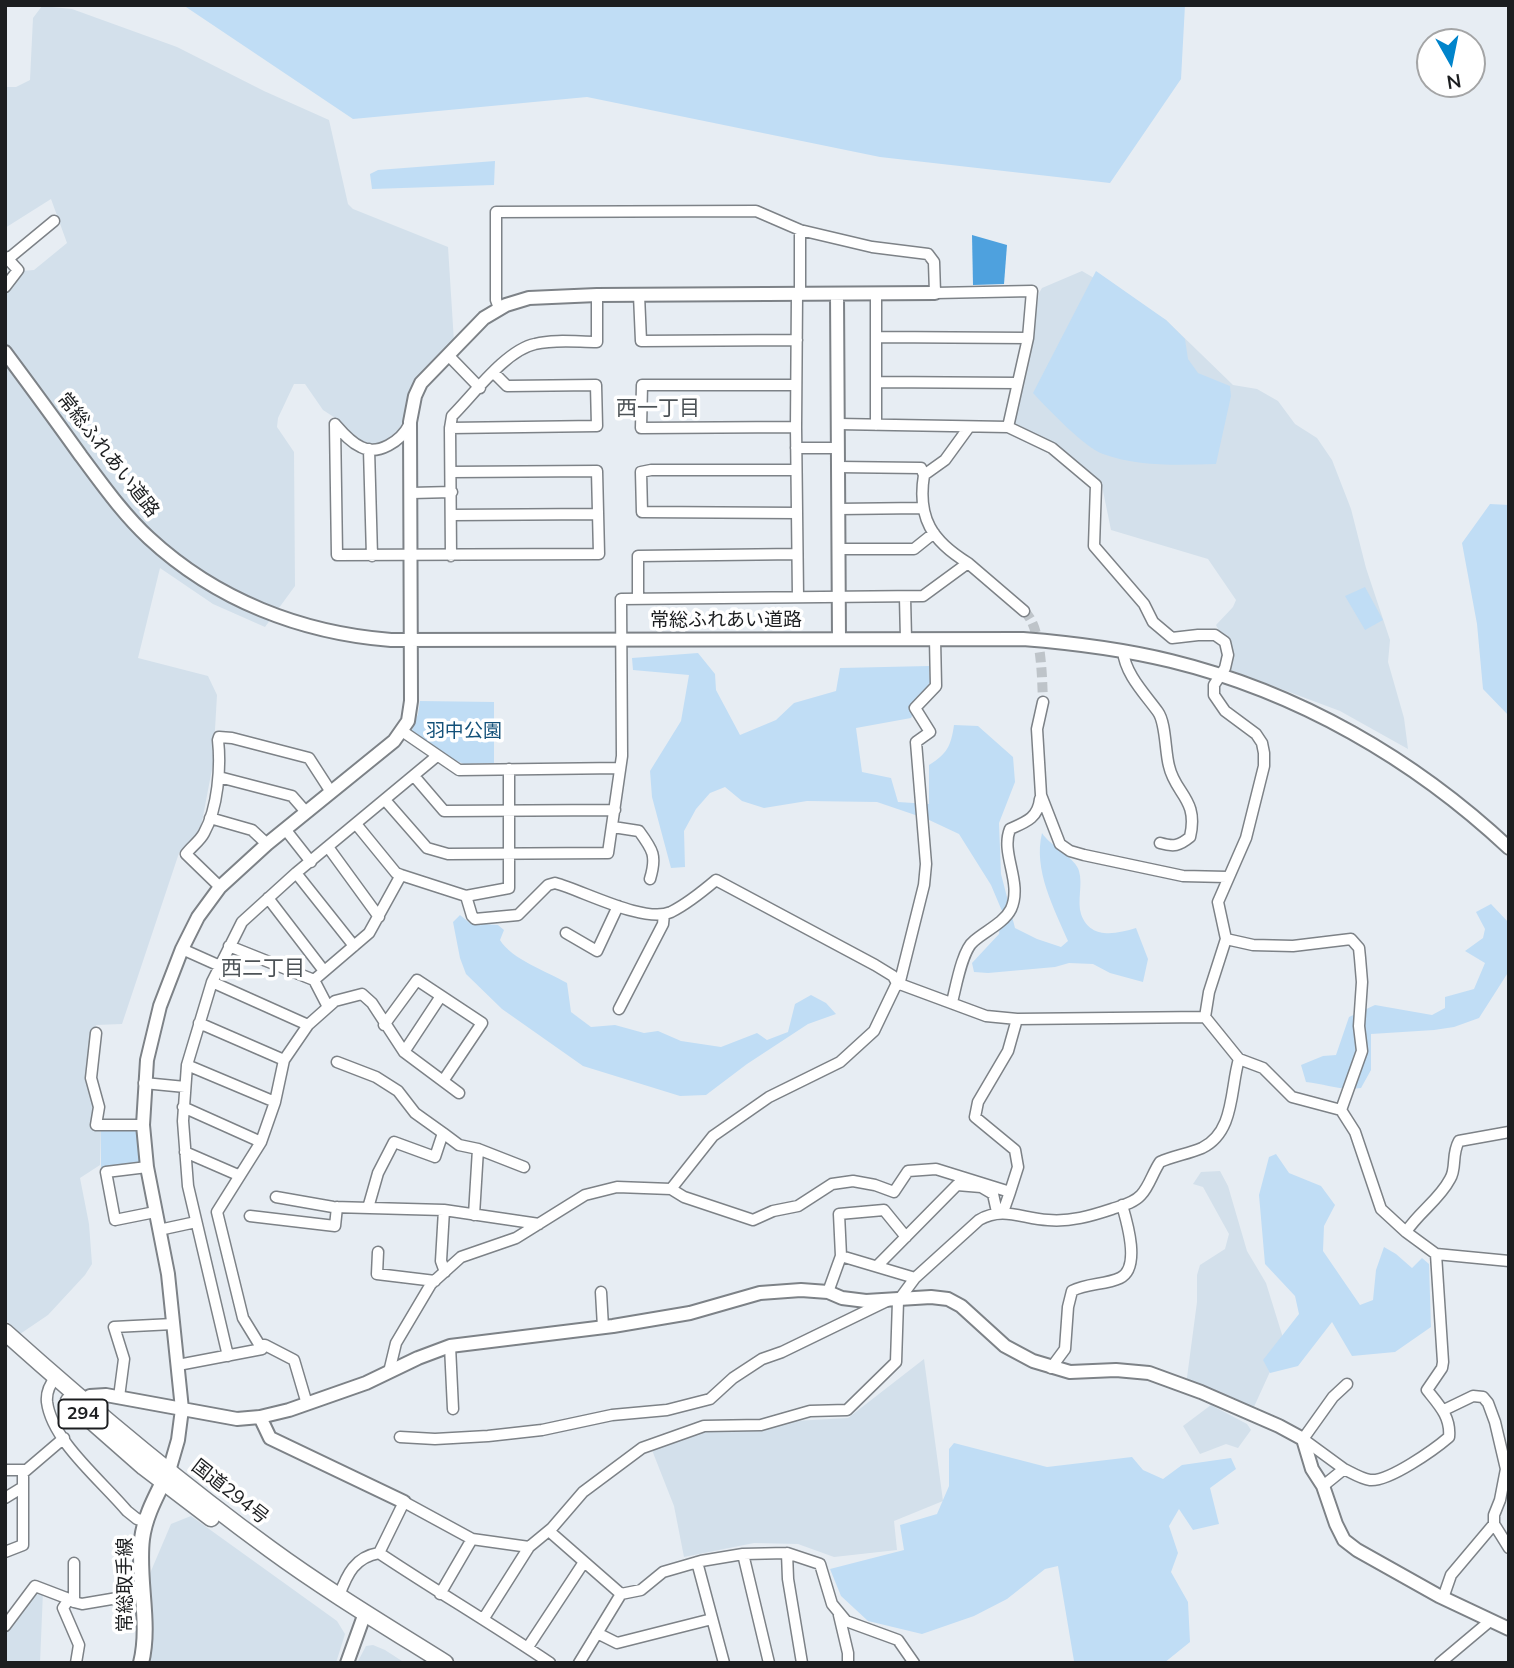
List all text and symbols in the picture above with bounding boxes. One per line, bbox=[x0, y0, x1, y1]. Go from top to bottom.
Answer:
north arrow bbox=[1416, 28, 1486, 98]
text: N bbox=[1445, 69, 1463, 95]
street label: 常総ふれあい道路 bbox=[52, 388, 164, 522]
district label: 西一丁目 bbox=[616, 396, 700, 422]
street label: 常総ふれあい道路 bbox=[650, 609, 802, 631]
park label: 羽中公園 bbox=[426, 720, 502, 742]
district label: 西二丁目 bbox=[221, 956, 305, 982]
road number: 294 bbox=[58, 1400, 108, 1428]
street label: 国道294号 bbox=[187, 1455, 273, 1529]
street label: 常総取手線 bbox=[114, 1538, 136, 1632]

